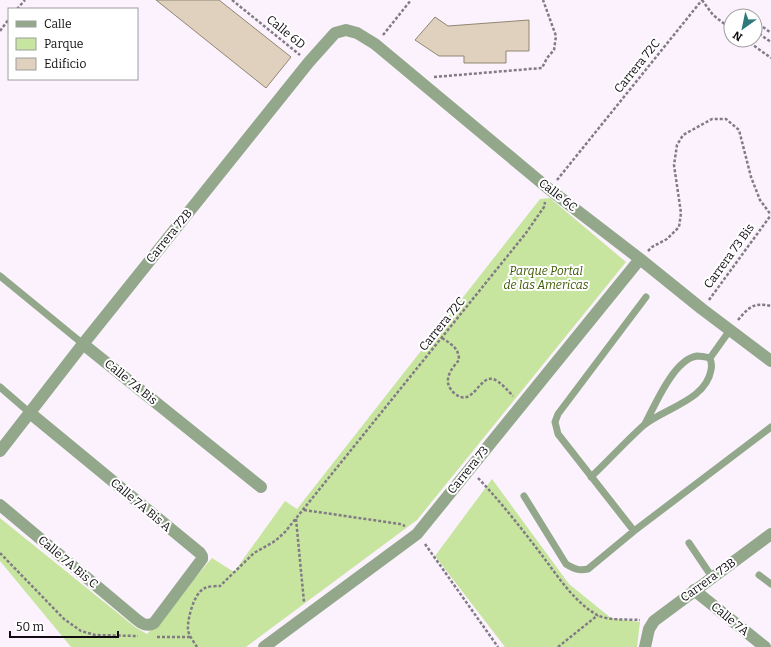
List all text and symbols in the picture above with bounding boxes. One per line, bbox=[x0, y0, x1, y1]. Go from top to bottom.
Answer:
legend bbox=[8, 8, 138, 80]
north arrow bbox=[723, 8, 763, 48]
street label: Calle 6D bbox=[264, 12, 308, 52]
text: Calle bbox=[44, 17, 72, 31]
text: N bbox=[730, 28, 745, 44]
street label: Carrera 72C bbox=[611, 36, 663, 96]
text: Parque bbox=[44, 37, 83, 51]
text: Edificio bbox=[44, 57, 86, 71]
street label: Calle 6C bbox=[536, 176, 580, 214]
street label: Carrera 72B bbox=[143, 206, 195, 266]
street label: Carrera 73 Bis bbox=[701, 221, 757, 291]
park label: Parque Portal de las Americas bbox=[504, 264, 589, 292]
street label: Carrera 72C bbox=[416, 294, 468, 354]
street label: Calle 7A Bis bbox=[102, 357, 160, 408]
street label: Carrera 73 bbox=[445, 443, 492, 497]
street label: Calle 7A Bis A bbox=[108, 476, 174, 535]
street label: Calle 7A Bis C bbox=[35, 533, 101, 591]
street label: Carrera 73B bbox=[678, 555, 738, 605]
street label: Calle 7A bbox=[708, 600, 752, 639]
scale bar bbox=[10, 613, 118, 639]
text: 50 m bbox=[16, 620, 45, 634]

